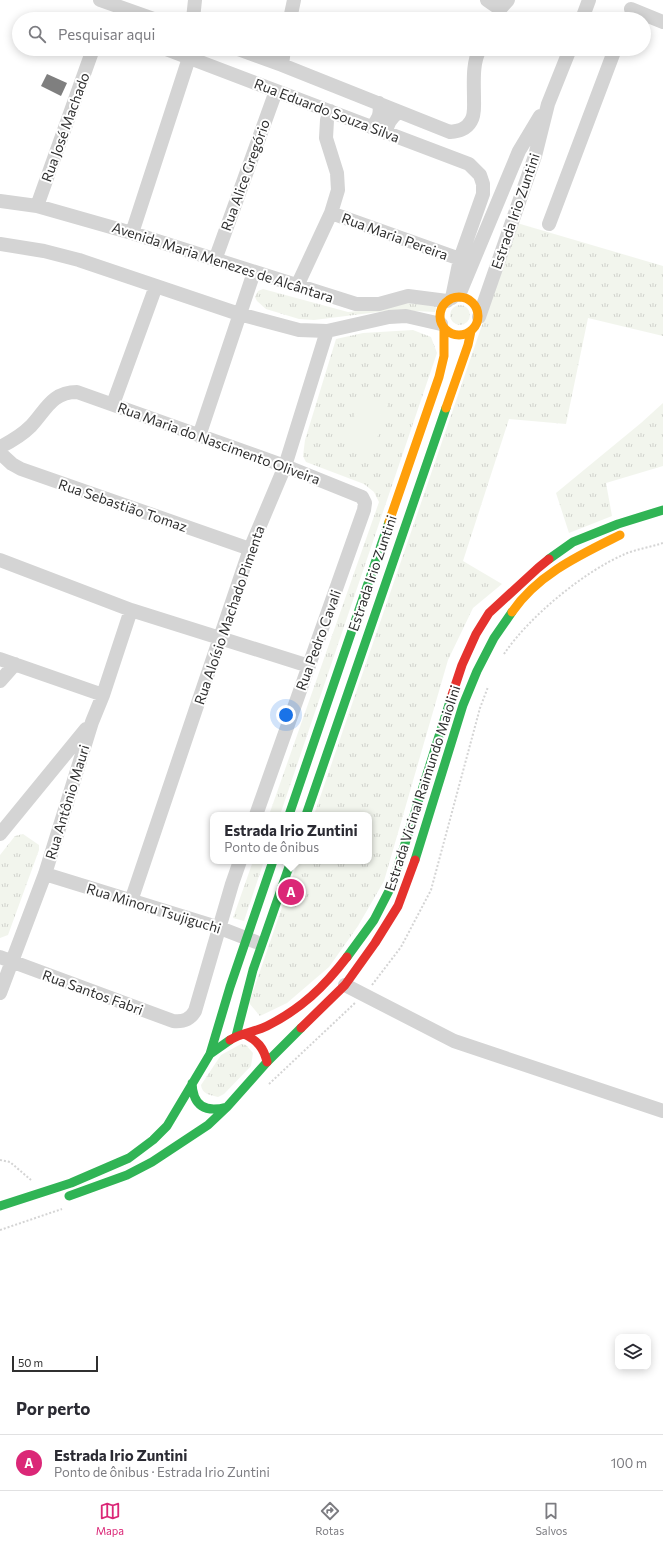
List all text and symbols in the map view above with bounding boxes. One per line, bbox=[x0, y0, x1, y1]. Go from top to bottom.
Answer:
search box bbox=[12, 12, 651, 56]
icon: search bbox=[26, 23, 48, 45]
text: Pesquisar aqui bbox=[58, 25, 155, 43]
street label: Rua José Machado bbox=[37, 70, 93, 184]
street label: Rua Eduardo Souza Silva bbox=[252, 74, 402, 146]
street label: Rua Alice Gregório bbox=[217, 117, 273, 233]
street label: Estrada Irio Zuntini bbox=[487, 151, 543, 271]
street label: Rua Maria Pereira bbox=[339, 209, 451, 263]
street label: Avenida Maria Menezes de Alcântara bbox=[110, 218, 336, 306]
street label: Rua Maria do Nascimento Oliveira bbox=[115, 398, 323, 488]
street label: Rua Sebastião Tomaz bbox=[56, 475, 190, 535]
street label: Estrada Irio Zuntini bbox=[344, 513, 400, 633]
street label: Rua Aloísio Machado Pimenta bbox=[190, 523, 268, 707]
street label: Rua Pedro Cavali bbox=[292, 587, 344, 693]
street label: Estrada Vicinal Raimundo Maiolini bbox=[381, 683, 463, 893]
your location bbox=[276, 705, 296, 725]
street label: Rua Antônio Mauri bbox=[41, 743, 93, 861]
popup bbox=[210, 812, 372, 864]
text: Estrada Irio Zuntini bbox=[224, 821, 358, 839]
text: Ponto de ônibus bbox=[224, 839, 319, 855]
pin: A bbox=[278, 877, 304, 907]
street label: Rua Minoru Tsujiguchi bbox=[85, 879, 223, 937]
street label: Rua Santos Fabri bbox=[40, 966, 146, 1018]
map controls bbox=[615, 1334, 651, 1370]
button: layers bbox=[615, 1334, 651, 1370]
scale bar bbox=[12, 1354, 98, 1373]
text: 50 m bbox=[18, 1356, 43, 1369]
text: Por perto bbox=[16, 1398, 91, 1419]
text: Estrada Irio Zuntini bbox=[54, 1446, 187, 1464]
text: A bbox=[24, 1455, 34, 1471]
text: 100 m bbox=[611, 1455, 647, 1471]
text: Ponto de ônibus · Estrada Irio Zuntini bbox=[54, 1464, 270, 1480]
tab: Mapa bbox=[96, 1500, 124, 1537]
tab: Rotas bbox=[315, 1500, 344, 1537]
tab: Salvos bbox=[535, 1500, 567, 1537]

